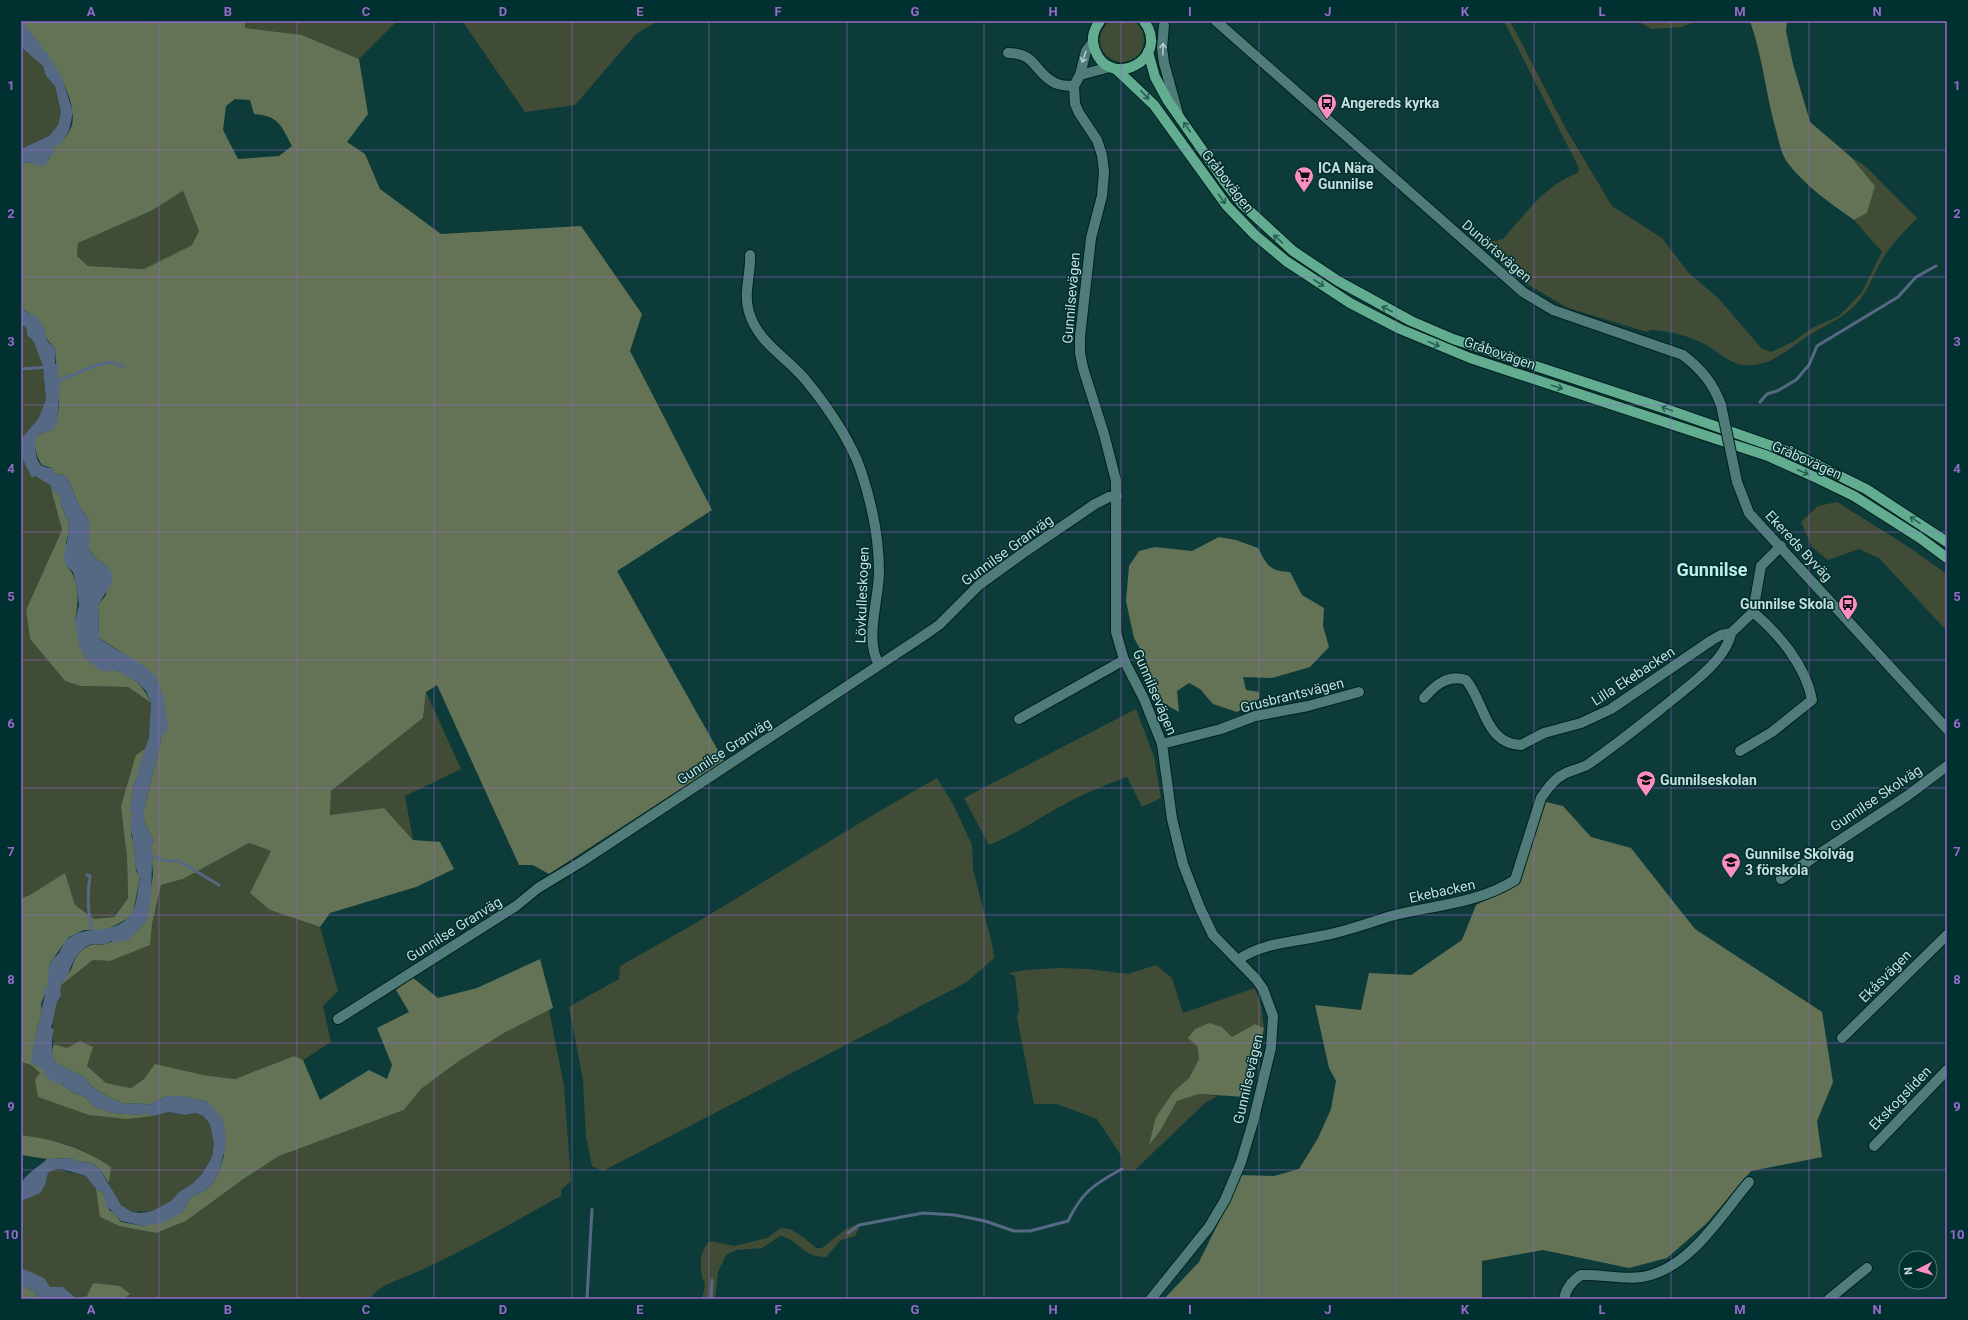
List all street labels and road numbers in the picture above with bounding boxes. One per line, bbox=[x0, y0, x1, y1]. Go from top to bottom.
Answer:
street label: Gråbovägen bbox=[1199, 147, 1257, 215]
street label: Dunörtsvägen bbox=[1459, 216, 1535, 286]
street label: Gunnilsevägen bbox=[1059, 252, 1083, 344]
street label: Gråbovägen bbox=[1462, 333, 1538, 373]
street label: Gråbovägen bbox=[1770, 438, 1844, 482]
street label: Ekereds Byväg bbox=[1762, 507, 1836, 585]
street label: Gunnilse Granväg bbox=[958, 511, 1056, 589]
street label: Lövkulleskogen bbox=[852, 546, 872, 644]
street label: Lilla Ekebacken bbox=[1588, 643, 1678, 709]
street label: Gunnilsevägen bbox=[1130, 647, 1180, 737]
street label: Grusbrantsvägen bbox=[1239, 674, 1345, 716]
street label: Gunnilse Granväg bbox=[674, 715, 774, 787]
street label: Gunnilse Skolväg bbox=[1827, 762, 1925, 834]
street label: Ekebacken bbox=[1407, 876, 1477, 906]
street label: Gunnilse Granväg bbox=[403, 893, 505, 965]
street label: Ekåsvägen bbox=[1856, 947, 1914, 1005]
street label: Gunnilsevägen bbox=[1230, 1033, 1266, 1125]
street label: Ekskogsliden bbox=[1866, 1063, 1934, 1133]

